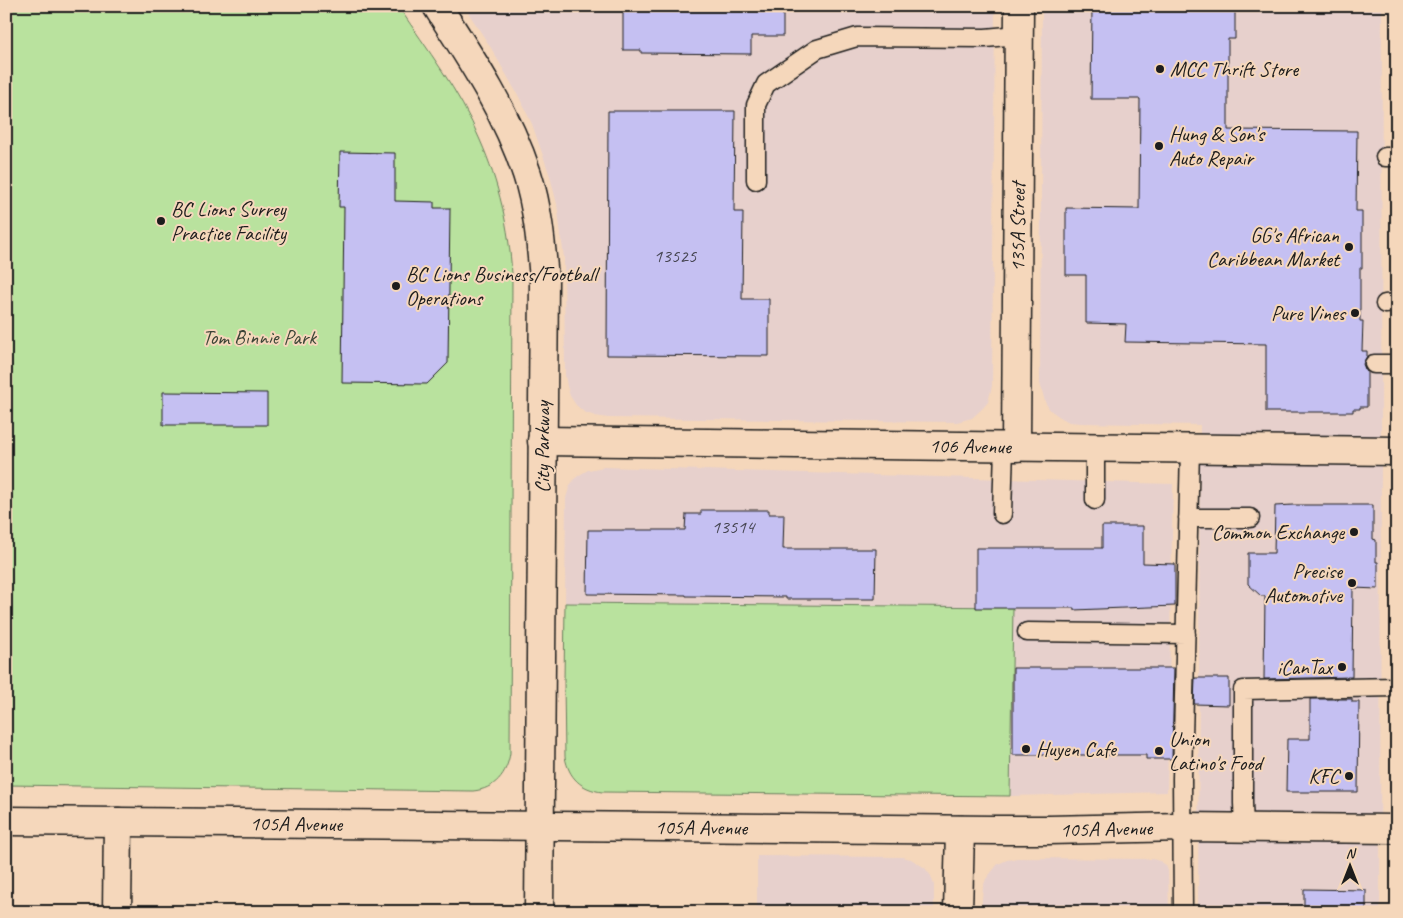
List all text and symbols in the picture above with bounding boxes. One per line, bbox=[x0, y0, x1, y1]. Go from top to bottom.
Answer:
place label: MCC Thrift Store bbox=[1170, 56, 1299, 82]
marker: MCC Thrift Store bbox=[1154, 63, 1166, 75]
place label: Hung & Son's Auto Repair bbox=[1169, 121, 1266, 171]
marker: Hung & Son's Auto Repair bbox=[1153, 140, 1165, 152]
street label: 135A Street bbox=[1004, 179, 1031, 272]
place label: BC Lions Surrey Practice Facility bbox=[171, 196, 288, 246]
marker: BC Lions Surrey Practice Facility bbox=[155, 215, 167, 227]
place label: GG's African Caribbean Market bbox=[1207, 222, 1341, 272]
marker: GG's African Caribbean Market bbox=[1343, 241, 1355, 253]
house number: 13525 bbox=[654, 244, 698, 268]
place label: BC Lions Business/Football Operations bbox=[406, 261, 600, 311]
marker: BC Lions Business/Football Operations bbox=[390, 280, 402, 292]
place label: Pure Vines bbox=[1271, 300, 1347, 326]
marker: Pure Vines bbox=[1349, 307, 1361, 319]
park label: Tom Binnie Park bbox=[202, 324, 317, 350]
street label: City Parkway bbox=[529, 399, 555, 493]
street label: 106 Avenue bbox=[929, 433, 1012, 459]
house number: 13514 bbox=[712, 515, 757, 539]
place label: Common Exchange bbox=[1212, 519, 1345, 545]
marker: Common Exchange bbox=[1348, 526, 1360, 538]
place label: Precise Automotive bbox=[1264, 558, 1343, 608]
marker: Precise Automotive bbox=[1346, 577, 1358, 589]
place label: iCanTax bbox=[1277, 654, 1334, 680]
marker: iCanTax bbox=[1336, 661, 1348, 673]
place label: Union Latino's Food bbox=[1169, 726, 1266, 776]
place label: Huyen Cafe bbox=[1036, 736, 1118, 762]
marker: Huyen Cafe bbox=[1020, 743, 1032, 755]
marker: Union Latino's Food bbox=[1153, 745, 1165, 757]
place label: KFC bbox=[1308, 763, 1342, 789]
marker: KFC bbox=[1343, 770, 1355, 782]
street label: 105A Avenue bbox=[250, 810, 343, 837]
street label: 105A Avenue bbox=[655, 814, 748, 841]
street label: 105A Avenue bbox=[1059, 815, 1154, 843]
north arrow bbox=[1326, 840, 1376, 890]
text: N bbox=[1346, 845, 1357, 862]

